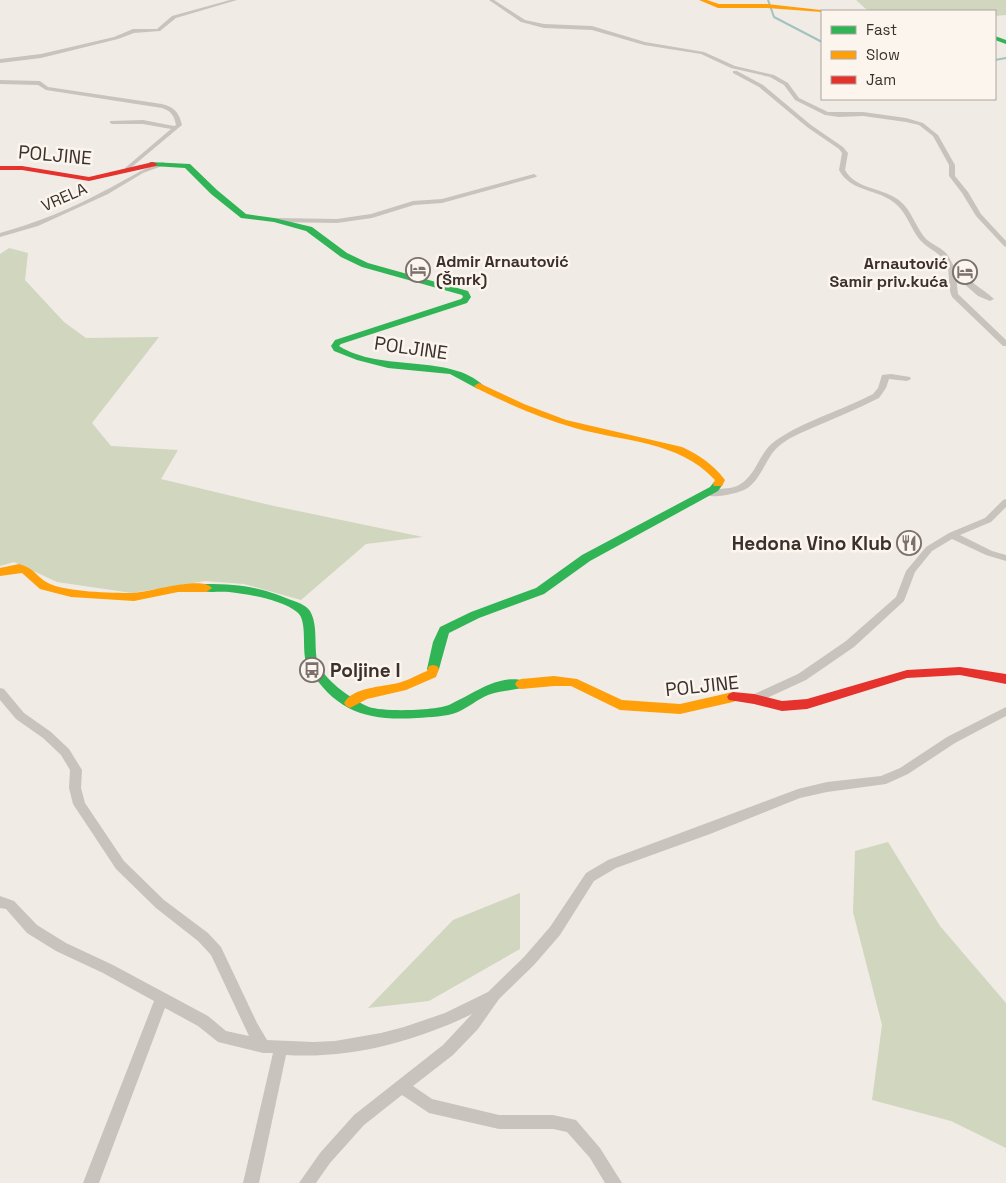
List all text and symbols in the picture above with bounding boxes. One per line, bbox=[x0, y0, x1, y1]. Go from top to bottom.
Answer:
legend bbox=[821, 10, 996, 100]
text: Fast bbox=[866, 20, 897, 39]
text: Slow bbox=[866, 45, 900, 64]
text: Jam bbox=[866, 70, 896, 89]
street label: POLJINE bbox=[17, 139, 93, 171]
street label: VRELA bbox=[38, 178, 90, 216]
place label: Admir Arnautović (Šmrk) bbox=[436, 251, 569, 290]
place label: Arnautović Samir priv.kuća bbox=[830, 253, 948, 292]
hotel icon: Admir Arnautović (Šmrk) bbox=[405, 257, 431, 283]
hotel icon: Arnautović Samir priv.kuća bbox=[952, 259, 978, 285]
street label: POLJINE bbox=[373, 330, 449, 366]
restaurant icon: Hedona Vino Klub bbox=[896, 530, 922, 556]
place label: Hedona Vino Klub bbox=[732, 531, 892, 556]
bus stop icon: Poljine I bbox=[299, 657, 325, 683]
place label: Poljine I bbox=[330, 658, 401, 683]
street label: POLJINE bbox=[664, 670, 740, 702]

